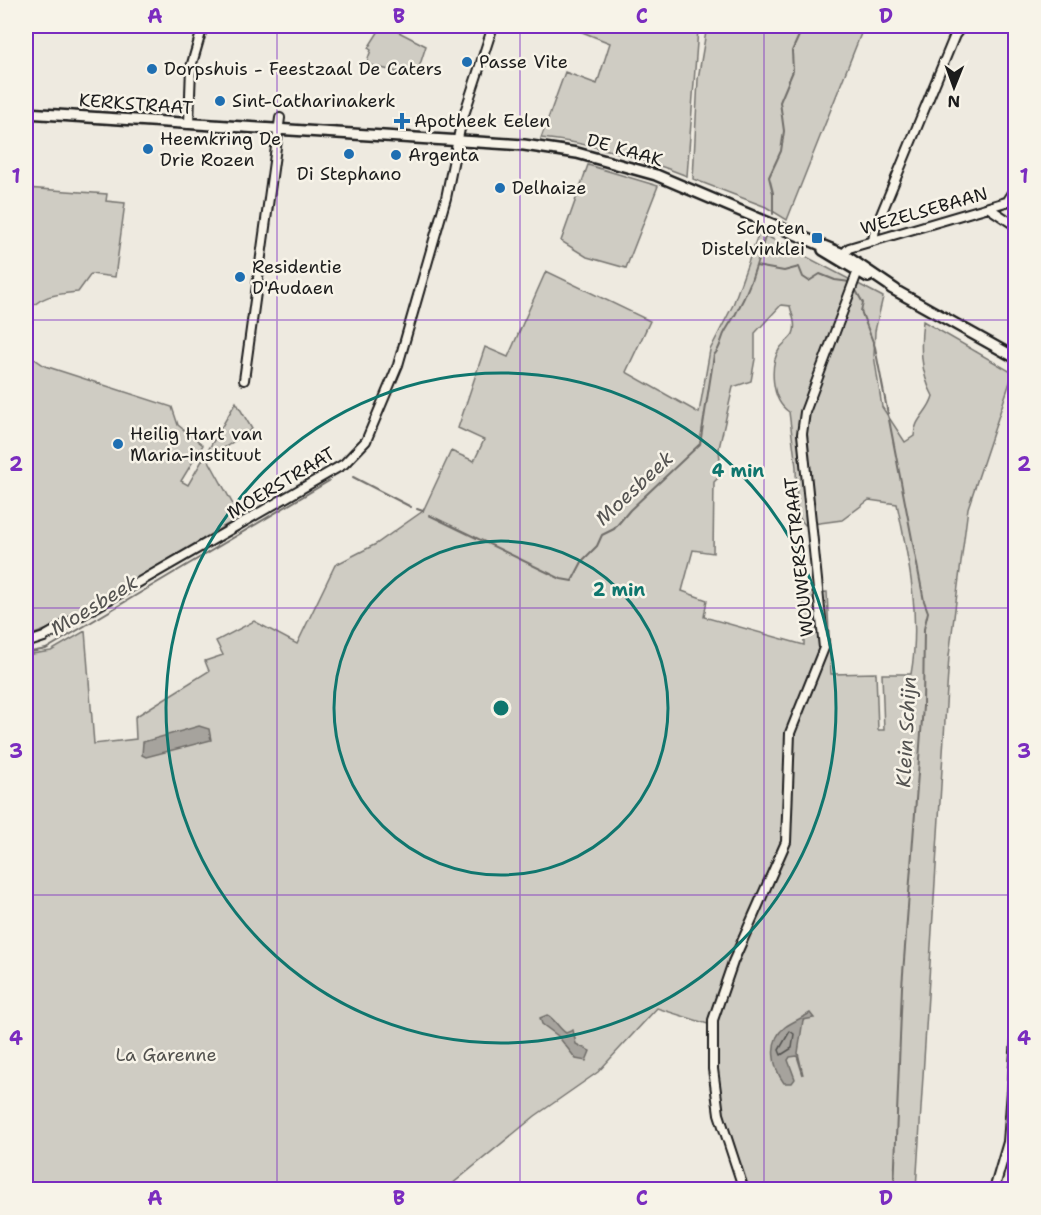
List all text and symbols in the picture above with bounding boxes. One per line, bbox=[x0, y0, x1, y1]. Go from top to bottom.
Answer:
text: A bbox=[147, 3, 163, 29]
text: B bbox=[393, 3, 405, 29]
text: C bbox=[636, 3, 648, 29]
text: D bbox=[879, 3, 893, 29]
place label: Passe Vite bbox=[479, 50, 568, 74]
marker: Passe Vite bbox=[460, 55, 474, 69]
place label: Dorpshuis - Feestzaal De Caters bbox=[164, 57, 442, 81]
north arrow bbox=[924, 57, 984, 117]
marker: Dorpshuis - Feestzaal De Caters bbox=[145, 62, 159, 76]
street label: KERKSTRAAT bbox=[78, 88, 194, 120]
place label: Sint-Catharinakerk bbox=[232, 89, 396, 113]
text: N bbox=[947, 91, 960, 112]
marker: Sint-Catharinakerk bbox=[213, 94, 227, 108]
place label: Apotheek Eelen bbox=[414, 109, 550, 133]
marker: Apotheek Eelen bbox=[395, 114, 409, 128]
place label: Heemkring De Drie Rozen bbox=[160, 127, 281, 172]
street label: DE KAAK bbox=[584, 128, 666, 172]
marker: Heemkring De Drie Rozen bbox=[141, 142, 155, 156]
place label: Argenta bbox=[408, 143, 479, 167]
marker: Di Stephano bbox=[342, 147, 356, 161]
marker: Argenta bbox=[389, 148, 403, 162]
place label: Di Stephano bbox=[297, 162, 401, 186]
text: 1 bbox=[11, 163, 21, 189]
text: 1 bbox=[1019, 163, 1029, 189]
place label: Delhaize bbox=[512, 176, 586, 200]
marker: Delhaize bbox=[493, 181, 507, 195]
street label: WEZELSEBAAN bbox=[858, 181, 990, 241]
place label: Schoten Distelvinklei bbox=[702, 216, 805, 261]
marker: Schoten Distelvinklei bbox=[810, 231, 824, 245]
place label: Residentie D'Audaen bbox=[252, 255, 342, 300]
marker: Residentie D'Audaen bbox=[233, 270, 247, 284]
place label: Heilig Hart van Maria-instituut bbox=[130, 422, 263, 467]
marker: Heilig Hart van Maria-instituut bbox=[111, 437, 125, 451]
street label: MOERSTRAAT bbox=[223, 441, 339, 525]
water label: Moesbeek bbox=[589, 445, 679, 531]
text: 2 bbox=[9, 451, 23, 477]
text: 2 bbox=[1017, 451, 1031, 477]
text: 4 min bbox=[712, 459, 764, 483]
street label: WOUWERSSTRAAT bbox=[779, 476, 819, 638]
water label: Moesbeek bbox=[45, 568, 143, 641]
text: 2 min bbox=[593, 578, 645, 602]
water label: Klein Schijn bbox=[890, 676, 922, 788]
centre of rings bbox=[491, 698, 511, 718]
text: 3 bbox=[9, 738, 23, 764]
text: 3 bbox=[1017, 738, 1031, 764]
text: 4 bbox=[9, 1025, 23, 1051]
text: 4 bbox=[1017, 1025, 1031, 1051]
park label: La Garenne bbox=[115, 1043, 217, 1067]
text: A bbox=[147, 1185, 163, 1211]
text: B bbox=[393, 1185, 405, 1211]
text: C bbox=[636, 1185, 648, 1211]
text: D bbox=[879, 1185, 893, 1211]

